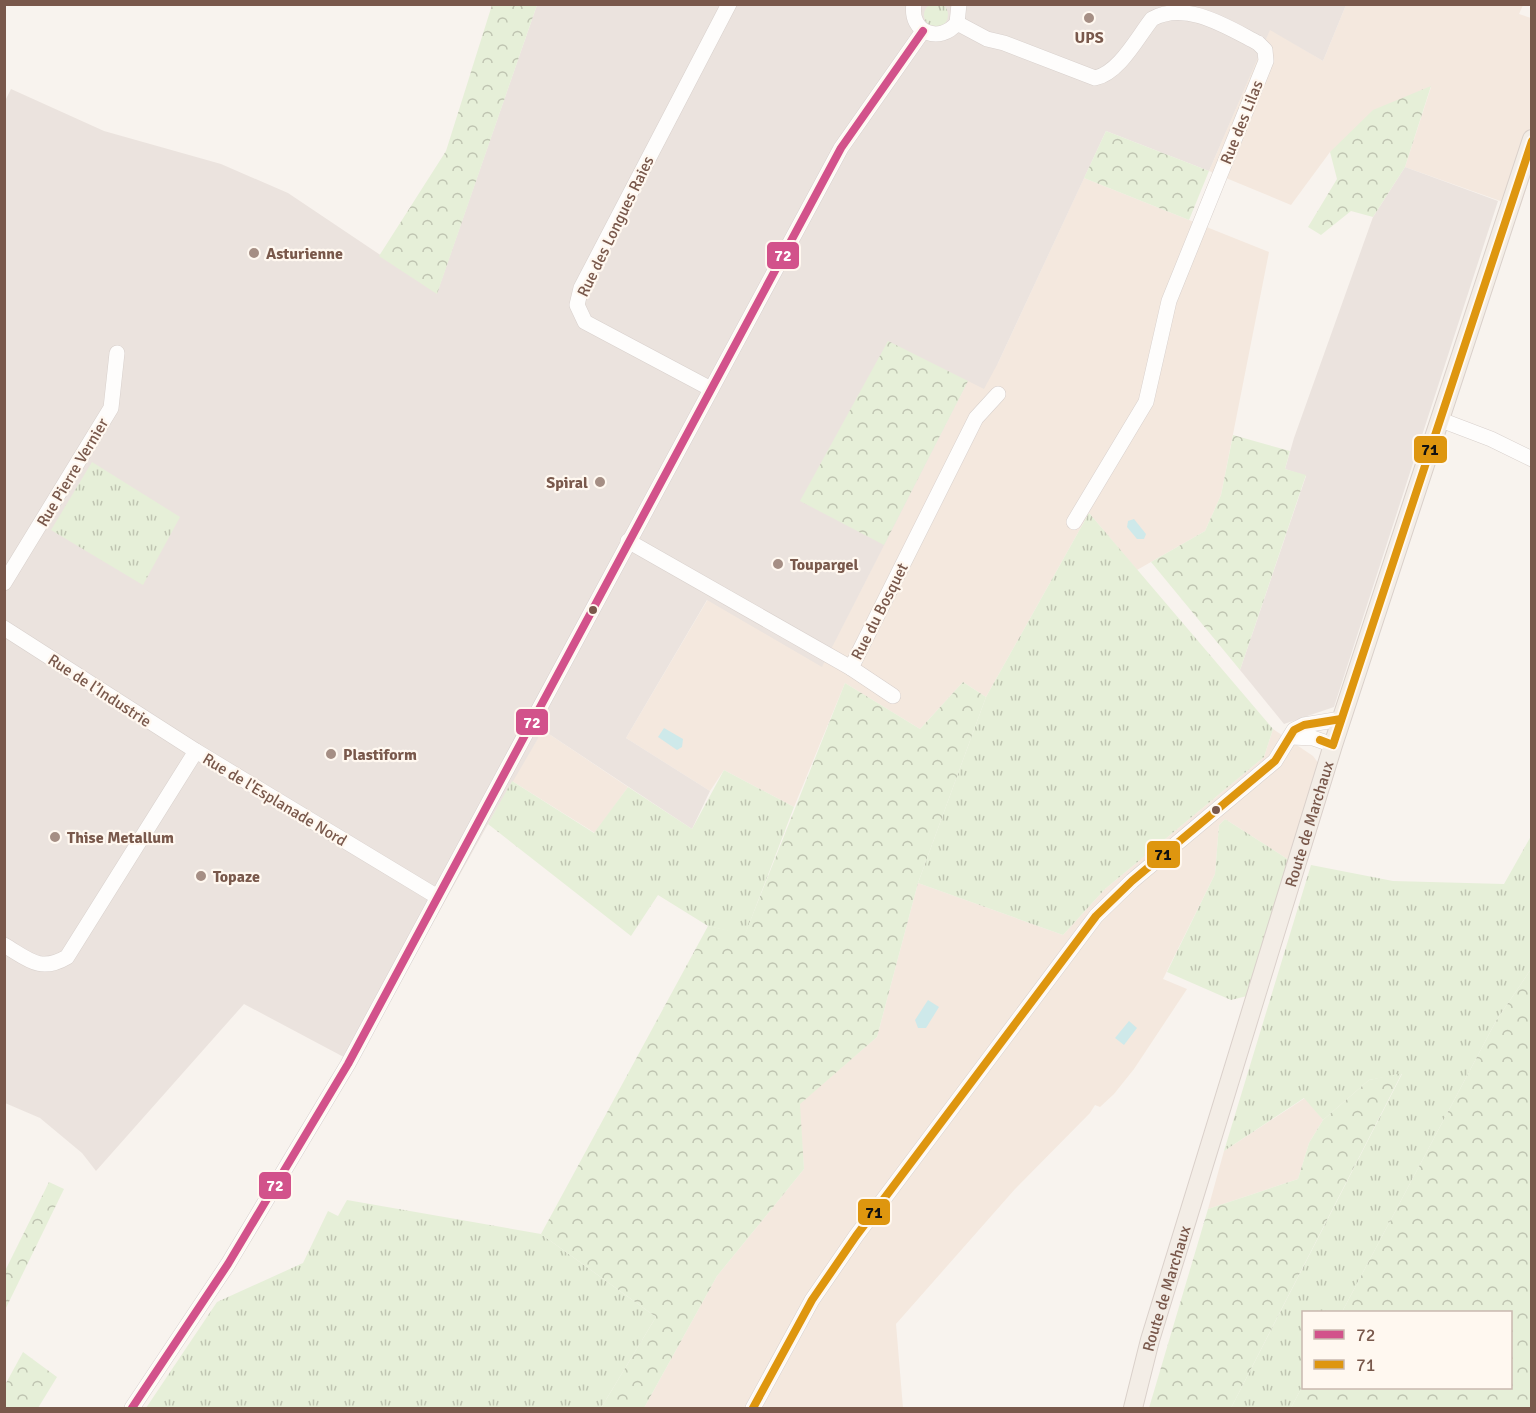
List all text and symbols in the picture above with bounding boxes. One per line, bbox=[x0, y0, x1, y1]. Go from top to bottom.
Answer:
marker: UPS bbox=[1082, 11, 1096, 25]
place label: UPS bbox=[1074, 28, 1104, 48]
street label: Rue des Lilas bbox=[1216, 77, 1268, 167]
street label: Rue des Longues Raies bbox=[573, 153, 659, 300]
line badge: 72 bbox=[766, 241, 800, 270]
place label: Asturienne bbox=[266, 244, 343, 264]
marker: Asturienne bbox=[247, 246, 261, 260]
text: 72 bbox=[774, 246, 792, 266]
street label: Rue Pierre Vernier bbox=[33, 414, 113, 530]
line badge: 71 bbox=[1413, 435, 1448, 464]
text: 71 bbox=[1421, 440, 1439, 460]
place label: Spiral bbox=[546, 473, 588, 493]
marker: Spiral bbox=[593, 475, 607, 489]
place label: Toupargel bbox=[790, 555, 858, 575]
marker: Toupargel bbox=[771, 557, 785, 571]
street label: Rue du Bosquet bbox=[847, 559, 913, 663]
unlabelled marker bbox=[587, 604, 599, 616]
street label: Rue de l’Industrie bbox=[44, 650, 155, 732]
line badge: 72 bbox=[515, 708, 549, 736]
text: 72 bbox=[523, 713, 541, 733]
place label: Plastiform bbox=[343, 745, 417, 765]
marker: Plastiform bbox=[324, 747, 338, 761]
street label: Rue de l'Esplanade Nord bbox=[199, 749, 350, 851]
street label: Route de Marchaux bbox=[1281, 758, 1339, 890]
unlabelled marker bbox=[1210, 804, 1222, 816]
place label: Thise Metallum bbox=[67, 828, 174, 848]
marker: Thise Metallum bbox=[48, 830, 62, 844]
line badge: 71 bbox=[1146, 840, 1181, 869]
text: 71 bbox=[1154, 845, 1172, 865]
place label: Topaze bbox=[213, 867, 260, 887]
marker: Topaze bbox=[194, 869, 208, 883]
line badge: 72 bbox=[258, 1171, 292, 1200]
text: 72 bbox=[266, 1176, 284, 1196]
line badge: 71 bbox=[857, 1198, 891, 1226]
text: 71 bbox=[865, 1203, 883, 1223]
street label: Route de Marchaux bbox=[1138, 1223, 1196, 1354]
legend bbox=[1302, 1311, 1512, 1389]
text: 72 bbox=[1356, 1324, 1375, 1346]
text: 71 bbox=[1356, 1354, 1375, 1376]

